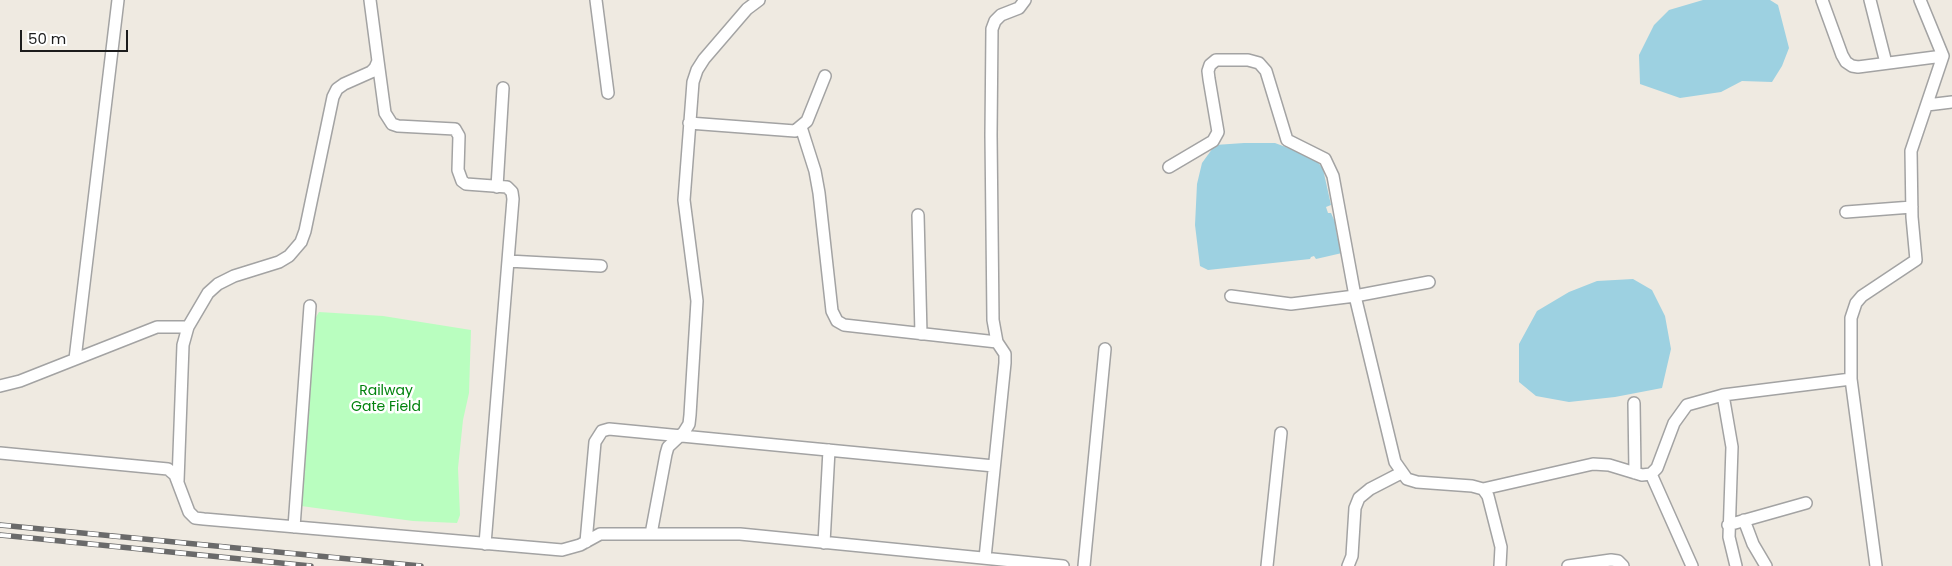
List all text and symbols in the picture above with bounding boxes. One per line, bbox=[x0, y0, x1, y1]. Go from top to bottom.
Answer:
scale bar bbox=[22, 20, 130, 52]
text: 50 m bbox=[28, 28, 66, 49]
park label: Railway Gate Field bbox=[351, 383, 421, 416]

